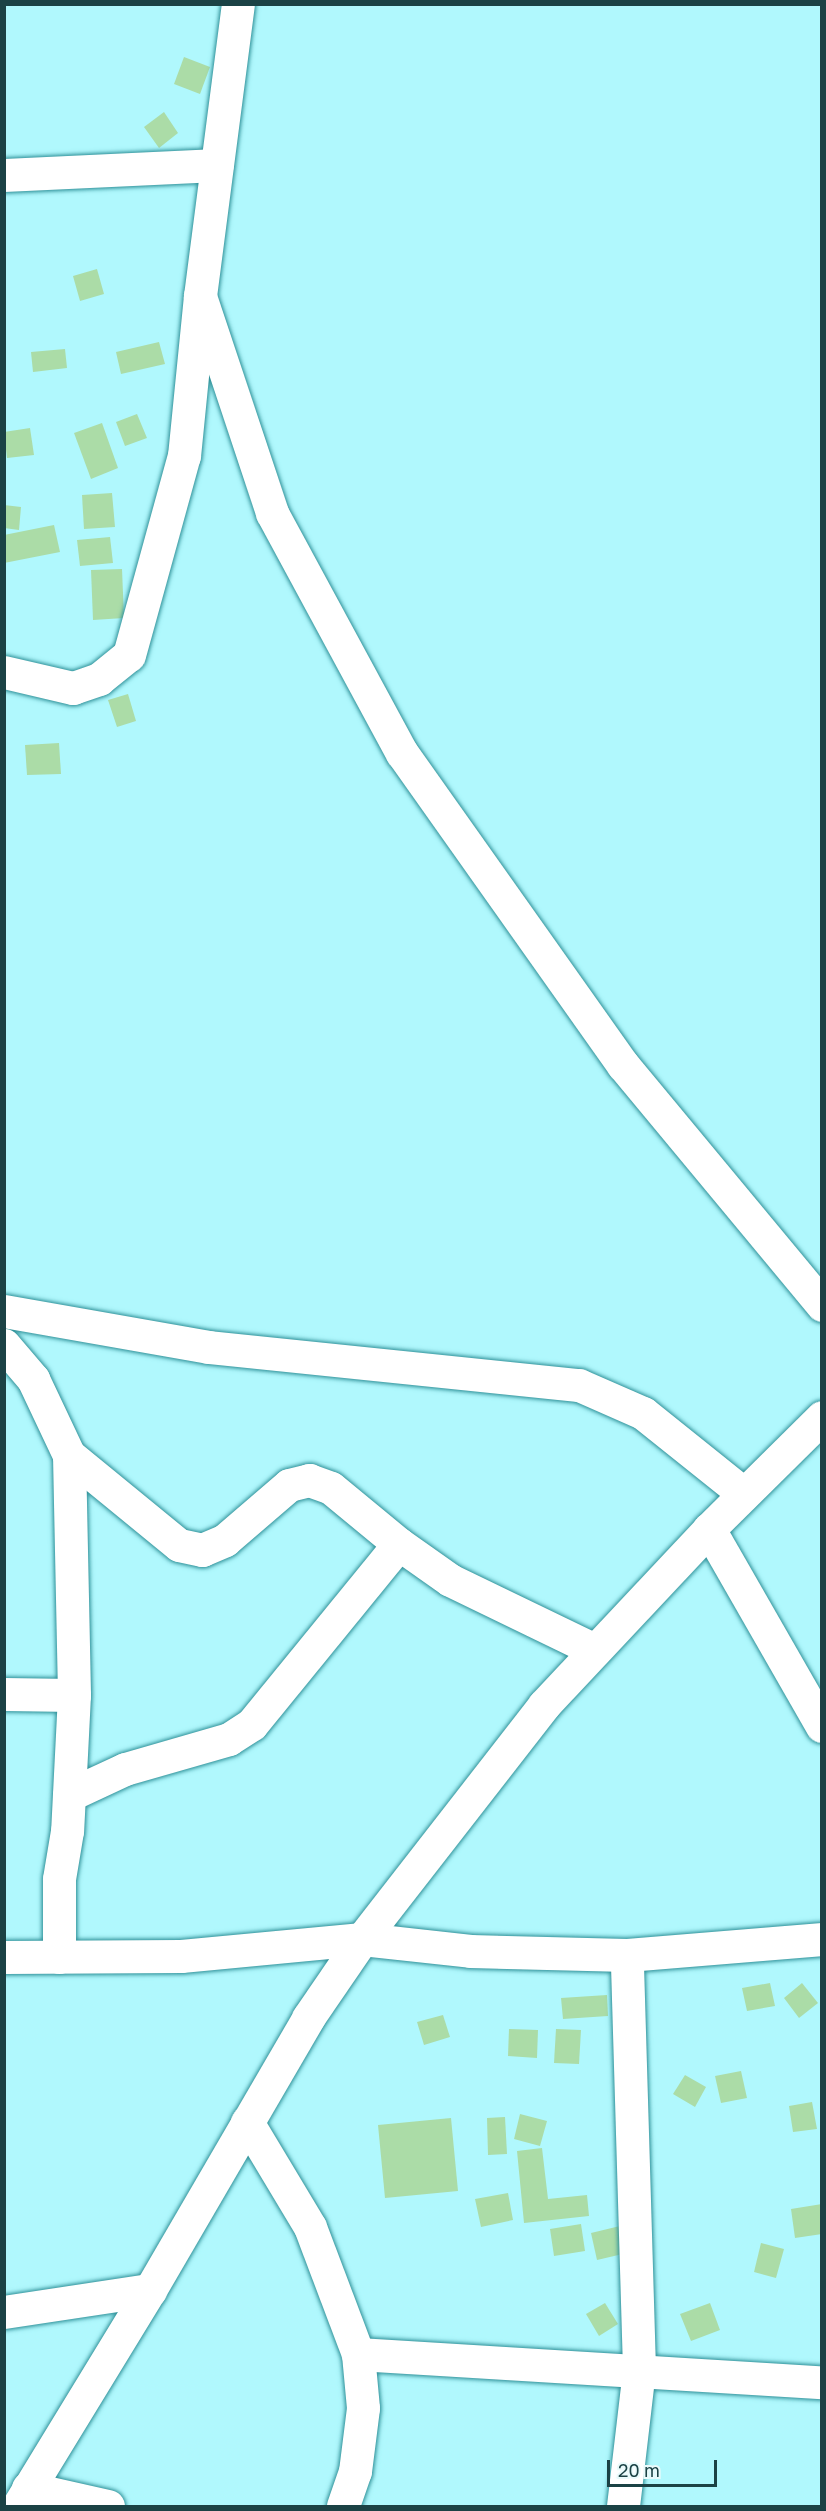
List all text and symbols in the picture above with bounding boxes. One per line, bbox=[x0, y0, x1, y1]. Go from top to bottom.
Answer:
scale bar bbox=[610, 2448, 720, 2486]
text: 20 m bbox=[618, 2459, 660, 2481]

